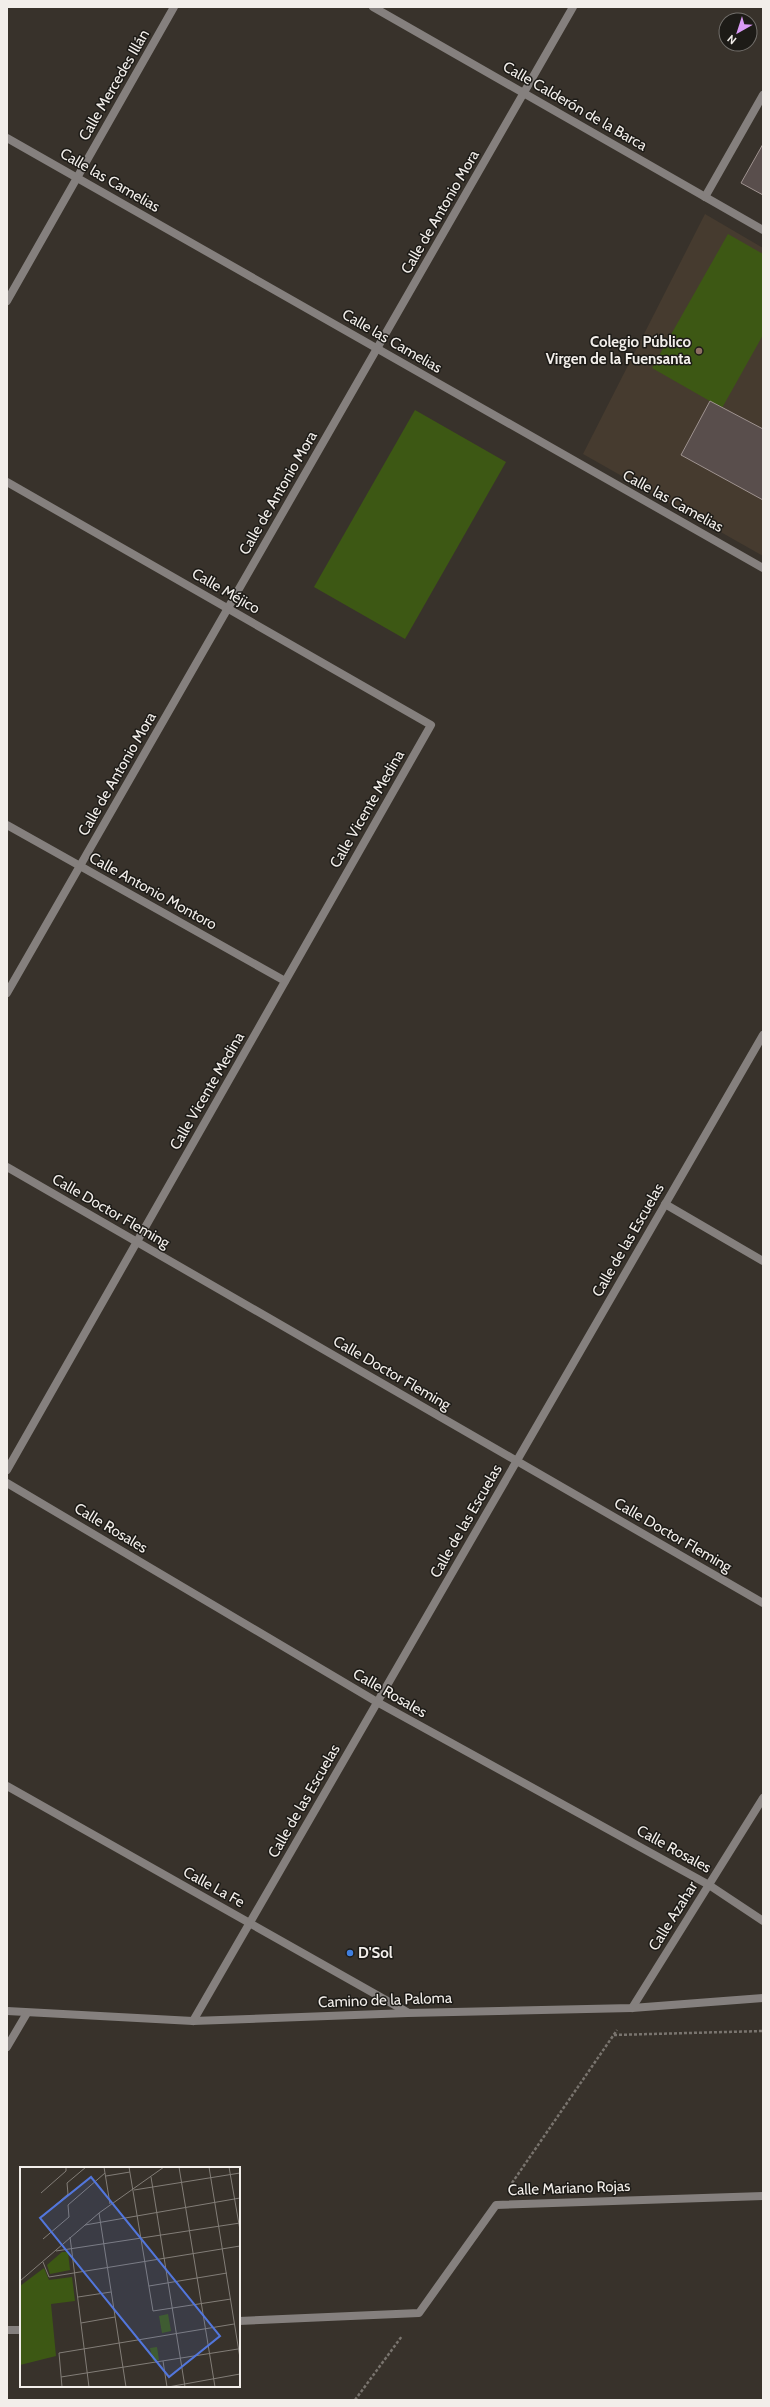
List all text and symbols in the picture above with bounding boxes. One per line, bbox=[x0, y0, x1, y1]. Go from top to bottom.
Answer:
north arrow bbox=[718, 12, 758, 52]
street label: Calle Mercedes Illán bbox=[75, 26, 153, 144]
text: N bbox=[724, 32, 739, 48]
street label: Calle Calderón de la Barca bbox=[500, 57, 651, 155]
street label: Calle las Camelias bbox=[57, 144, 163, 216]
street label: Calle de Antonio Mora bbox=[397, 146, 483, 277]
street label: Calle las Camelias bbox=[339, 305, 445, 377]
place label: Colegio Público Virgen de la Fuensanta bbox=[546, 333, 692, 368]
marker: Colegio Público Virgen de la Fuensanta bbox=[694, 346, 704, 356]
street label: Calle de Antonio Mora bbox=[235, 427, 321, 558]
street label: Calle las Camelias bbox=[620, 466, 726, 536]
street label: Calle Méjico bbox=[189, 564, 263, 618]
street label: Calle de Antonio Mora bbox=[74, 708, 160, 839]
street label: Calle Vicente Medina bbox=[326, 746, 408, 871]
street label: Calle Antonio Montoro bbox=[86, 848, 220, 934]
street label: Calle Vicente Medina bbox=[166, 1028, 248, 1153]
street label: Calle Doctor Fleming bbox=[49, 1170, 174, 1252]
street label: Calle de las Escuelas bbox=[588, 1180, 668, 1300]
street label: Calle Doctor Fleming bbox=[330, 1332, 455, 1414]
street label: Calle de las Escuelas bbox=[426, 1461, 506, 1581]
street label: Calle Doctor Fleming bbox=[611, 1494, 736, 1576]
street label: Calle Rosales bbox=[71, 1499, 151, 1557]
street label: Calle Rosales bbox=[350, 1665, 430, 1721]
street label: Calle de las Escuelas bbox=[264, 1741, 344, 1861]
street label: Calle Rosales bbox=[634, 1821, 714, 1877]
street label: Calle La Fe bbox=[180, 1863, 248, 1911]
street label: Calle Azahar bbox=[645, 1878, 701, 1954]
place label: D'Sol bbox=[358, 1944, 393, 1962]
marker: D'Sol bbox=[345, 1948, 355, 1958]
street label: Camino de la Paloma bbox=[318, 1989, 453, 2011]
inset map bbox=[20, 2167, 240, 2387]
street label: Calle Mariano Rojas bbox=[507, 2177, 631, 2199]

